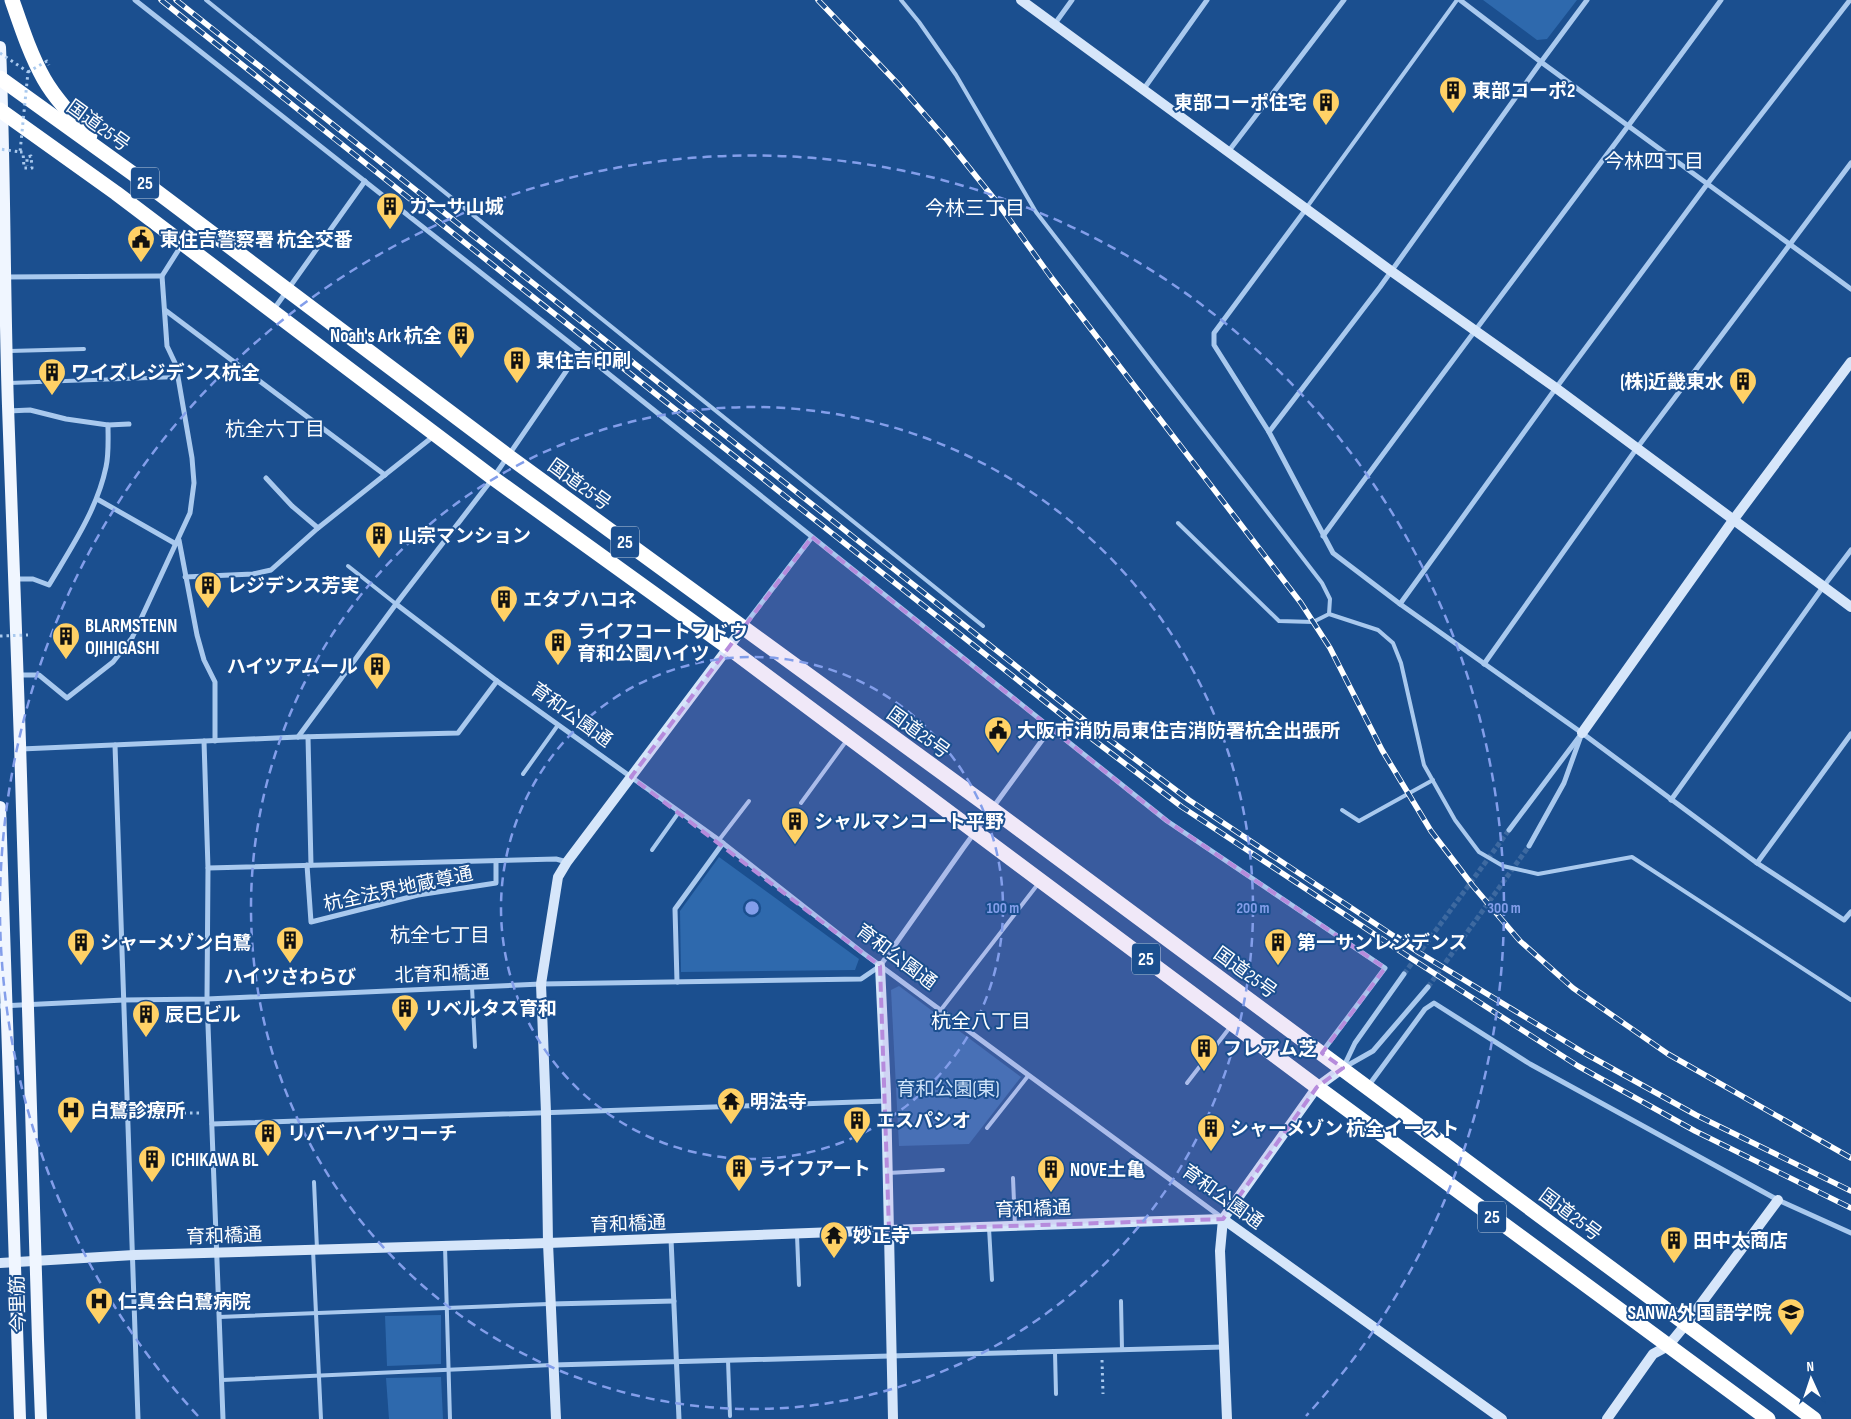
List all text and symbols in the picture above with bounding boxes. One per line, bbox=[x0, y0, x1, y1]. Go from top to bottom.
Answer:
building icon: 東部コーポ2 bbox=[1438, 75, 1468, 114]
place label: 東部コーポ2 bbox=[1472, 80, 1575, 103]
building icon: 東部コーポ住宅 bbox=[1311, 87, 1341, 126]
place label: 東部コーポ住宅 bbox=[1174, 92, 1307, 115]
street label: 国道25号 bbox=[62, 96, 134, 157]
district label: 今林四丁目 bbox=[1604, 150, 1704, 174]
road number: 25 bbox=[131, 168, 159, 198]
building icon: カーサ山城 bbox=[375, 191, 405, 230]
place label: カーサ山城 bbox=[409, 196, 504, 219]
district label: 今林三丁目 bbox=[925, 197, 1025, 221]
public building icon: 東住吉警察署 杭全交番 bbox=[126, 224, 156, 263]
place label: 東住吉警察署 杭全交番 bbox=[160, 229, 353, 252]
building icon: Noah's Ark 杭全 bbox=[446, 320, 476, 359]
place label: Noah's Ark 杭全 bbox=[330, 325, 442, 348]
building icon: 東住吉印刷 bbox=[502, 345, 532, 384]
place label: 東住吉印刷 bbox=[536, 350, 631, 373]
building icon: ワイズレジデンス杭全 bbox=[37, 357, 67, 396]
place label: ワイズレジデンス杭全 bbox=[71, 362, 260, 385]
building icon: (株)近畿東水 bbox=[1728, 366, 1758, 405]
place label: (株)近畿東水 bbox=[1620, 371, 1724, 394]
district label: 杭全六丁目 bbox=[225, 418, 325, 442]
street label: 国道25号 bbox=[543, 455, 615, 516]
building icon: 山宗マンション bbox=[364, 520, 394, 559]
place label: 山宗マンション bbox=[398, 525, 531, 548]
road number: 25 bbox=[611, 526, 639, 558]
building icon: レジデンス芳実 bbox=[193, 570, 223, 609]
place label: レジデンス芳実 bbox=[227, 575, 360, 598]
building icon: エタプハコネ bbox=[489, 584, 519, 623]
place label: エタプハコネ bbox=[523, 589, 637, 612]
place label: BLARMSTENN OJIHIGASHI bbox=[85, 615, 177, 660]
building icon: BLARMSTENN OJIHIGASHI bbox=[51, 621, 81, 660]
place label: ライフコートフドウ 育和公園ハイツ bbox=[577, 621, 748, 666]
building icon: ライフコートフドウ 育和公園ハイツ bbox=[543, 627, 573, 666]
building icon: ハイツアムール bbox=[362, 651, 392, 690]
place label: ハイツアムール bbox=[227, 656, 358, 679]
street label: 育和公園通 bbox=[526, 678, 616, 752]
street label: 国道25号 bbox=[882, 703, 954, 764]
public building icon: 大阪市消防局東住吉消防署杭全出張所 bbox=[983, 715, 1013, 754]
place label: 大阪市消防局東住吉消防署杭全出張所 bbox=[1017, 720, 1340, 743]
building icon: シャルマンコート平野 bbox=[780, 806, 810, 845]
place label: シャルマンコート平野 bbox=[814, 811, 1004, 834]
street label: 杭全法界地蔵尊通 bbox=[322, 862, 475, 917]
centre of rings bbox=[743, 899, 761, 917]
text: 100 m bbox=[987, 899, 1019, 918]
text: 200 m bbox=[1236, 899, 1270, 918]
text: 300 m bbox=[1487, 899, 1521, 918]
street label: 育和公園通 bbox=[851, 919, 941, 995]
district label: 杭全七丁目 bbox=[390, 924, 490, 948]
building icon: ハイツさわらび bbox=[275, 925, 305, 964]
building icon: シャーメゾン白鷺 bbox=[66, 927, 96, 966]
building icon: 第一サンレジデンス bbox=[1263, 927, 1293, 966]
place label: シャーメゾン白鷺 bbox=[100, 932, 251, 955]
place label: 第一サンレジデンス bbox=[1297, 932, 1468, 955]
street label: 国道25号 bbox=[1209, 943, 1281, 1004]
road number: 25 bbox=[1132, 944, 1160, 974]
street label: 北育和橋通 bbox=[394, 961, 490, 988]
place label: ハイツさわらび bbox=[224, 966, 356, 989]
building icon: リベルタス育和 bbox=[390, 993, 420, 1032]
place label: リベルタス育和 bbox=[424, 998, 557, 1021]
building icon: 辰巳ビル bbox=[131, 999, 161, 1038]
place label: 辰巳ビル bbox=[165, 1004, 241, 1027]
district label: 杭全八丁目 bbox=[931, 1010, 1031, 1034]
building icon: フレアム芝 bbox=[1189, 1033, 1219, 1072]
place label: フレアム芝 bbox=[1223, 1038, 1317, 1061]
park label: 育和公園(東) bbox=[896, 1078, 1000, 1101]
temple icon: 明法寺 bbox=[716, 1086, 746, 1125]
place label: 明法寺 bbox=[750, 1091, 807, 1114]
hospital icon: 白鷺診療所 bbox=[56, 1095, 86, 1134]
place label: 白鷺診療所 bbox=[90, 1100, 185, 1123]
building icon: エスパシオ bbox=[842, 1105, 872, 1144]
place label: エスパシオ bbox=[876, 1110, 971, 1133]
building icon: シャーメゾン 杭全イースト bbox=[1196, 1113, 1226, 1152]
building icon: リバーハイツコーチ bbox=[253, 1118, 283, 1157]
place label: シャーメゾン 杭全イースト bbox=[1230, 1118, 1459, 1141]
place label: リバーハイツコーチ bbox=[287, 1123, 457, 1146]
building icon: ICHIKAWA BL bbox=[137, 1144, 167, 1183]
place label: ICHIKAWA BL bbox=[171, 1149, 259, 1172]
building icon: ライフアート bbox=[724, 1153, 754, 1192]
building icon: NOVE土亀 bbox=[1036, 1154, 1066, 1193]
place label: ライフアート bbox=[758, 1158, 871, 1181]
place label: NOVE土亀 bbox=[1070, 1159, 1145, 1182]
street label: 育和公園通 bbox=[1177, 1160, 1267, 1234]
street label: 国道25号 bbox=[1534, 1184, 1606, 1246]
street label: 育和橋通 bbox=[995, 1197, 1071, 1222]
road number: 25 bbox=[1478, 1202, 1506, 1232]
street label: 育和橋通 bbox=[590, 1212, 666, 1237]
temple icon: 妙正寺 bbox=[819, 1220, 849, 1259]
street label: 育和橋通 bbox=[186, 1224, 262, 1249]
place label: 妙正寺 bbox=[853, 1225, 910, 1248]
building icon: 田中太商店 bbox=[1659, 1225, 1689, 1264]
place label: 田中太商店 bbox=[1693, 1230, 1788, 1253]
street label: 今里筋 bbox=[6, 1275, 31, 1333]
hospital icon: 仁真会白鷺病院 bbox=[84, 1286, 114, 1325]
place label: 仁真会白鷺病院 bbox=[118, 1291, 251, 1314]
school or university icon: SANWA外国語学院 bbox=[1776, 1297, 1806, 1336]
place label: SANWA外国語学院 bbox=[1627, 1302, 1772, 1325]
north arrow bbox=[1786, 1354, 1836, 1404]
text: N bbox=[1806, 1358, 1815, 1375]

